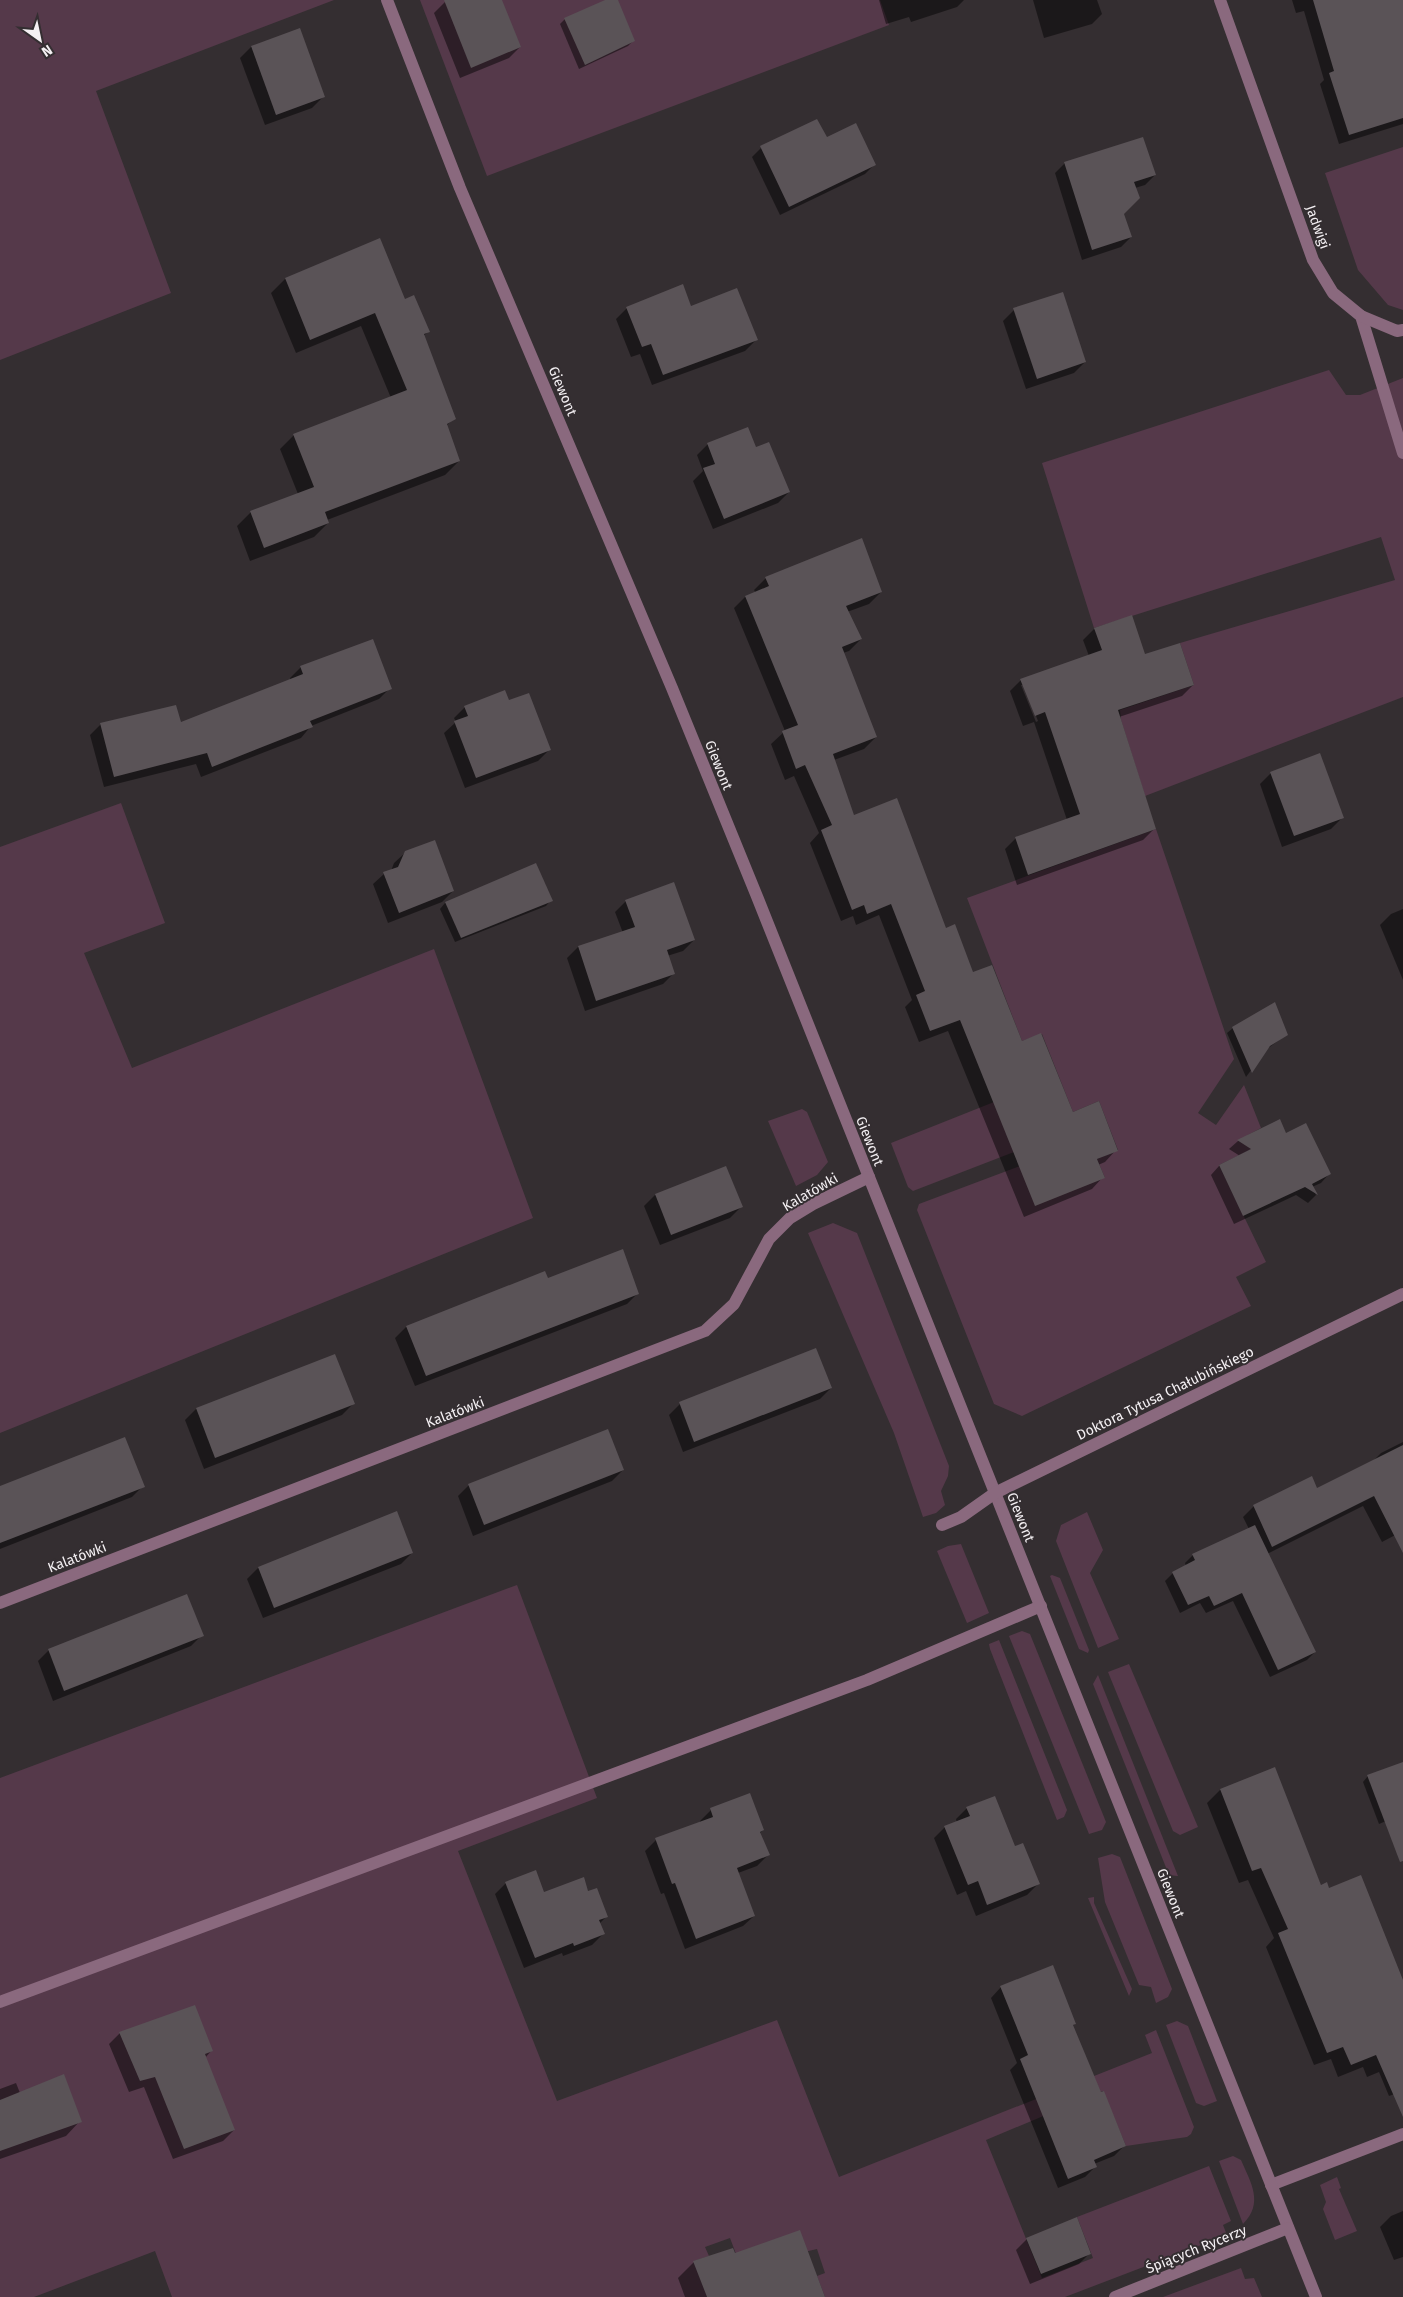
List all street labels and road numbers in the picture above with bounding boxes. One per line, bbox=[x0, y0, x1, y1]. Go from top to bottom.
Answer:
street label: Jadwigi bbox=[1302, 203, 1333, 251]
street label: Giewont bbox=[545, 364, 581, 419]
street label: Giewont bbox=[701, 738, 736, 793]
street label: Giewont bbox=[852, 1114, 887, 1169]
street label: Kalatówki bbox=[779, 1170, 841, 1215]
street label: Doktora Tytusa Chałubińskiego bbox=[1074, 1343, 1257, 1444]
street label: Kalatówki bbox=[423, 1394, 487, 1431]
street label: Giewont bbox=[1003, 1490, 1038, 1545]
street label: Kalatówki bbox=[45, 1539, 109, 1576]
street label: Giewont bbox=[1153, 1866, 1188, 1921]
street label: Śpiących Rycerzy bbox=[1143, 2221, 1249, 2277]

